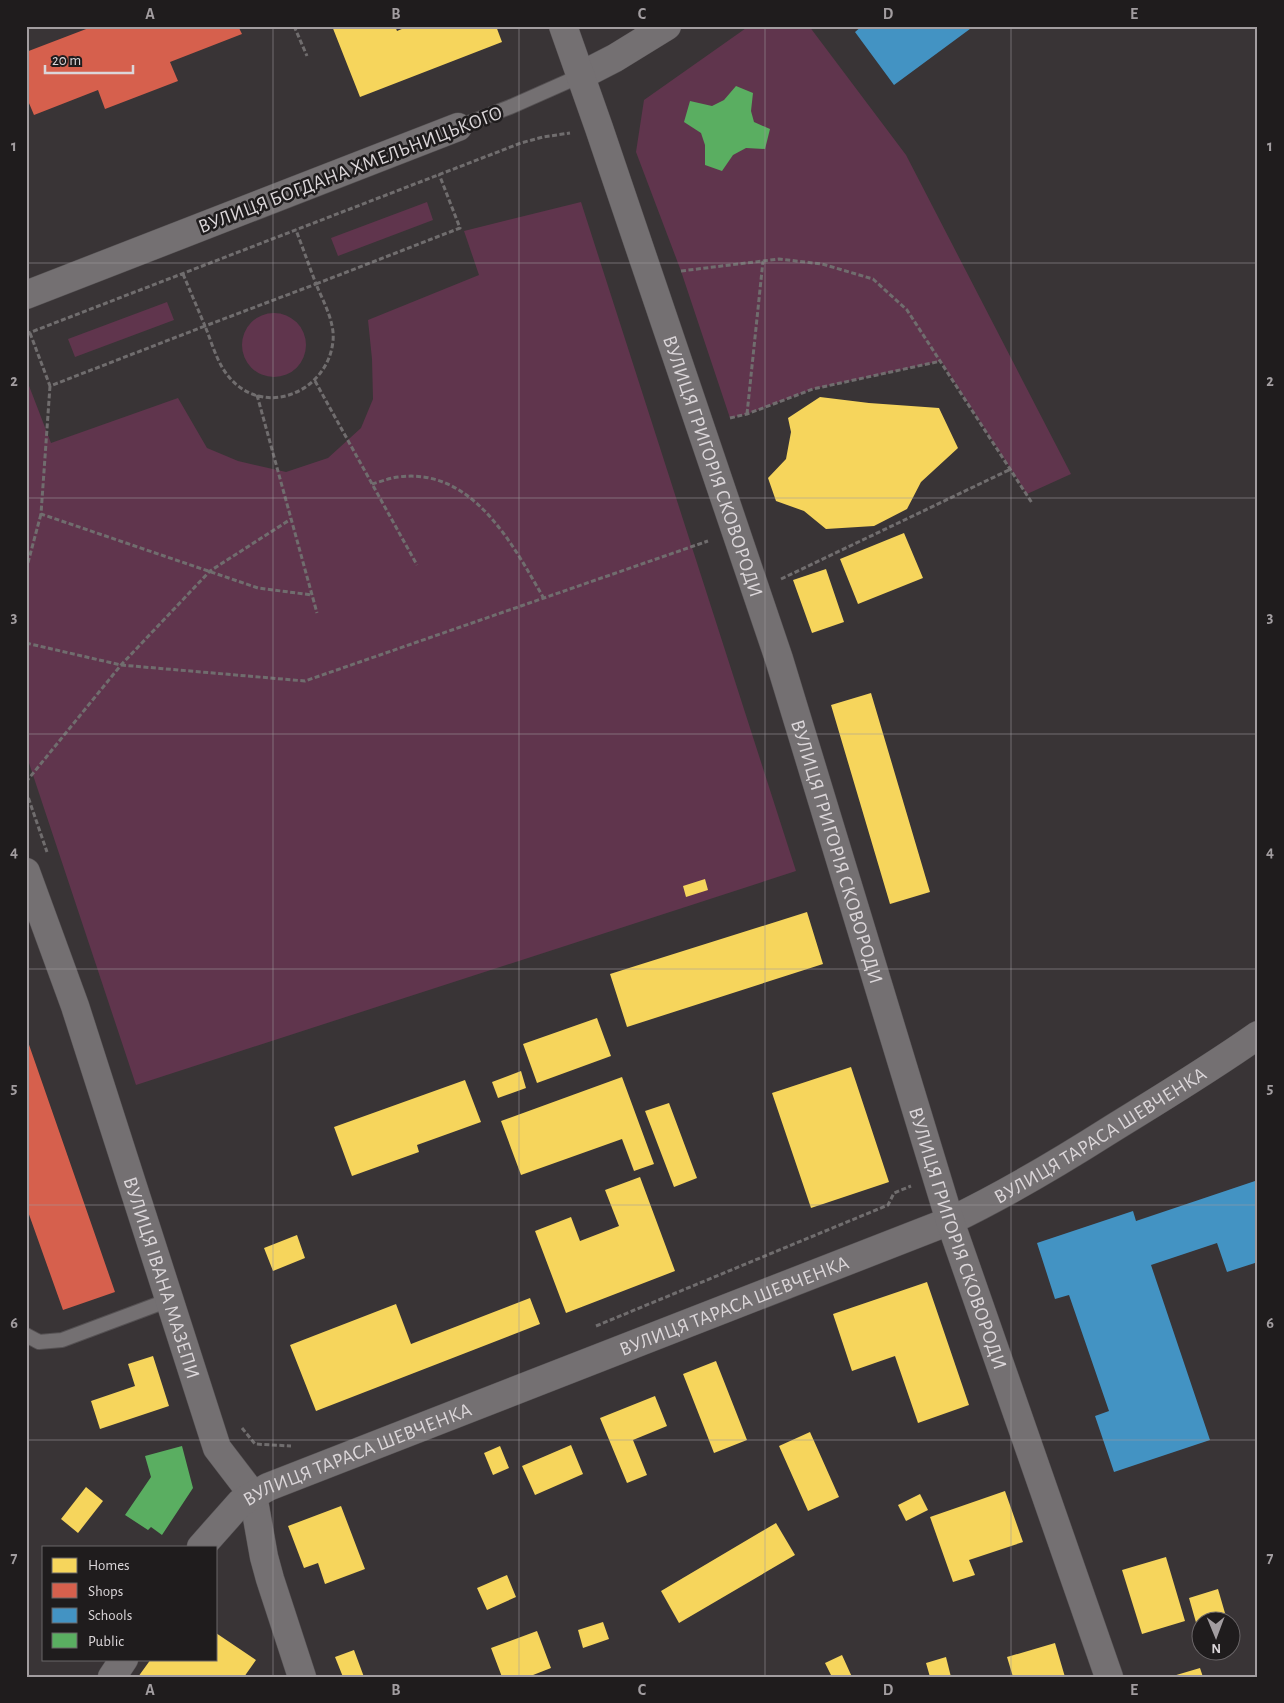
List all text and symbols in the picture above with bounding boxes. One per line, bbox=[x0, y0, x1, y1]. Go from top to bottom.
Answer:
text: A bbox=[145, 6, 155, 22]
text: B bbox=[391, 6, 401, 22]
text: C bbox=[638, 6, 647, 22]
text: D bbox=[883, 6, 894, 22]
text: E bbox=[1130, 6, 1138, 22]
scale bar bbox=[45, 42, 132, 74]
text: 20 m bbox=[52, 53, 81, 68]
street label: ВУЛИЦЯ БОГДАНА ХМЕЛЬНИЦЬКОГО bbox=[195, 103, 505, 237]
text: 1 bbox=[11, 138, 17, 154]
text: 1 bbox=[1267, 138, 1273, 154]
street label: ВУЛИЦЯ ГРИГОРІЯ СКОВОРОДИ bbox=[659, 333, 766, 600]
text: 2 bbox=[10, 373, 18, 389]
text: 2 bbox=[1266, 373, 1274, 389]
text: 3 bbox=[11, 609, 18, 625]
text: 3 bbox=[1267, 609, 1274, 625]
street label: ВУЛИЦЯ ГРИГОРІЯ СКОВОРОДИ bbox=[787, 717, 886, 986]
text: 4 bbox=[10, 844, 18, 860]
text: 4 bbox=[1266, 844, 1274, 860]
street label: ВУЛИЦЯ ТАРАСА ШЕВЧЕНКА bbox=[991, 1064, 1210, 1208]
text: 5 bbox=[11, 1080, 18, 1096]
text: 5 bbox=[1267, 1080, 1274, 1096]
street label: ВУЛИЦЯ ГРИГОРІЯ СКОВОРОДИ bbox=[905, 1105, 1010, 1372]
street label: ВУЛИЦЯ ІВАНА МАЗЕПИ bbox=[119, 1174, 203, 1382]
street label: ВУЛИЦЯ ТАРАСА ШЕВЧЕНКА bbox=[617, 1252, 852, 1360]
text: 6 bbox=[10, 1315, 18, 1331]
text: 6 bbox=[1266, 1315, 1274, 1331]
street label: ВУЛИЦЯ ТАРАСА ШЕВЧЕНКА bbox=[240, 1400, 475, 1510]
legend bbox=[42, 1546, 218, 1660]
text: 7 bbox=[11, 1550, 18, 1566]
text: 7 bbox=[1267, 1550, 1274, 1566]
text: Homes bbox=[88, 1558, 130, 1573]
text: Shops bbox=[88, 1584, 123, 1599]
text: Schools bbox=[88, 1608, 132, 1623]
north arrow bbox=[1192, 1610, 1242, 1660]
text: Public bbox=[88, 1634, 124, 1649]
text: N bbox=[1211, 1641, 1221, 1655]
text: A bbox=[145, 1682, 155, 1698]
text: B bbox=[391, 1682, 401, 1698]
text: C bbox=[638, 1682, 647, 1698]
text: D bbox=[883, 1682, 894, 1698]
text: E bbox=[1130, 1682, 1138, 1698]

